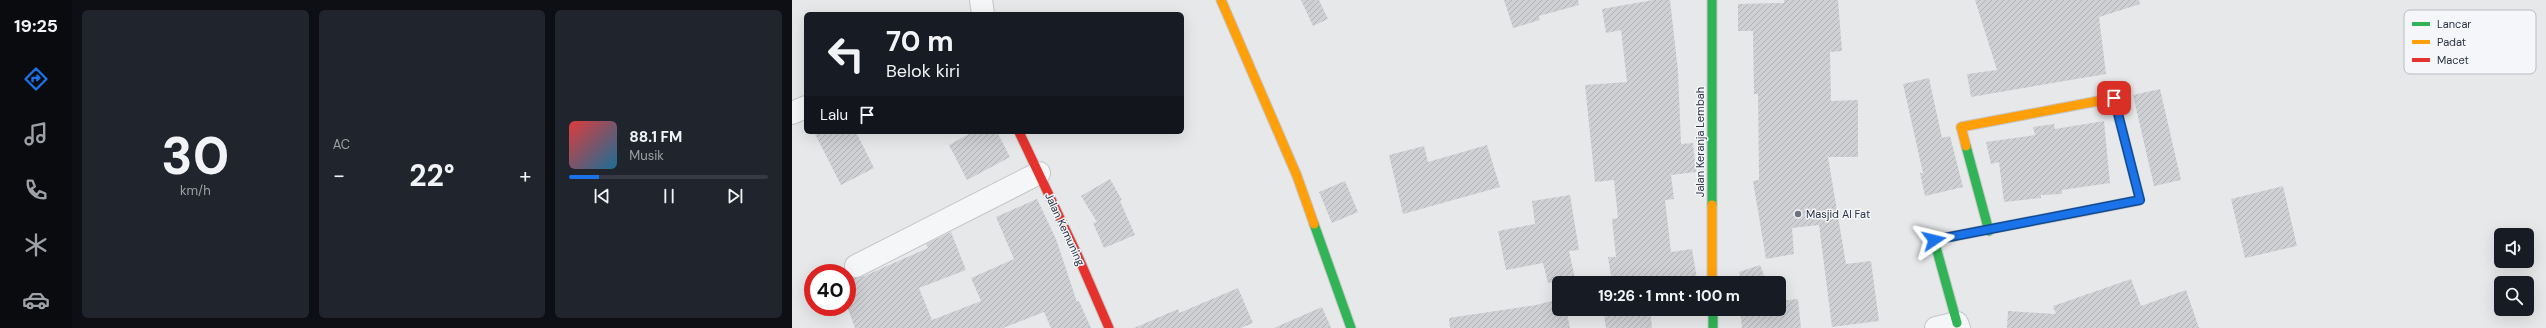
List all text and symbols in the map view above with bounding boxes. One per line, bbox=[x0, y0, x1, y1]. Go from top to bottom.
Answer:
legend bbox=[2404, 10, 2536, 74]
text: 19:25 bbox=[14, 14, 58, 38]
text: Lancar bbox=[2437, 17, 2471, 31]
text: 70 m bbox=[886, 23, 954, 60]
icon: left bbox=[820, 28, 872, 80]
text: Padat bbox=[2437, 35, 2466, 49]
text: Macet bbox=[2437, 53, 2469, 67]
text: Belok kiri bbox=[886, 59, 960, 83]
icon: directions bbox=[22, 65, 50, 93]
pin bbox=[2097, 81, 2131, 115]
street label: Jalan Keranja Lembah bbox=[1693, 87, 1707, 197]
icon: arrive bbox=[2103, 87, 2125, 109]
icon: arrive bbox=[856, 104, 878, 126]
text: Lalu bbox=[820, 105, 848, 125]
icon: music bbox=[22, 120, 50, 148]
text: 30 bbox=[161, 122, 229, 190]
text: 88.1 FM bbox=[629, 127, 682, 147]
text: AC bbox=[333, 136, 350, 153]
text: Musik bbox=[629, 147, 664, 164]
text: 22° bbox=[409, 156, 455, 195]
text: − bbox=[333, 161, 345, 190]
text: + bbox=[519, 161, 531, 190]
icon: phone bbox=[22, 176, 50, 204]
text: km/h bbox=[180, 182, 211, 199]
icon: previous bbox=[591, 185, 613, 207]
icon: pause bbox=[658, 185, 680, 207]
icon: next bbox=[724, 185, 746, 207]
street label: Jalan Kemuning bbox=[1042, 190, 1088, 268]
place label: Masjid Al Fat bbox=[1806, 207, 1870, 221]
marker: Masjid Al Fat bbox=[1793, 209, 1803, 219]
position arrow bbox=[1913, 219, 1955, 261]
map controls bbox=[2494, 228, 2534, 316]
button: sound bbox=[2494, 228, 2534, 268]
icon: climate bbox=[22, 231, 50, 259]
speed limit sign: 40 bbox=[804, 264, 856, 316]
button: search bbox=[2494, 276, 2534, 316]
icon: car bbox=[22, 286, 50, 314]
text: 19:26 · 1 mnt · 100 m bbox=[1598, 286, 1740, 306]

